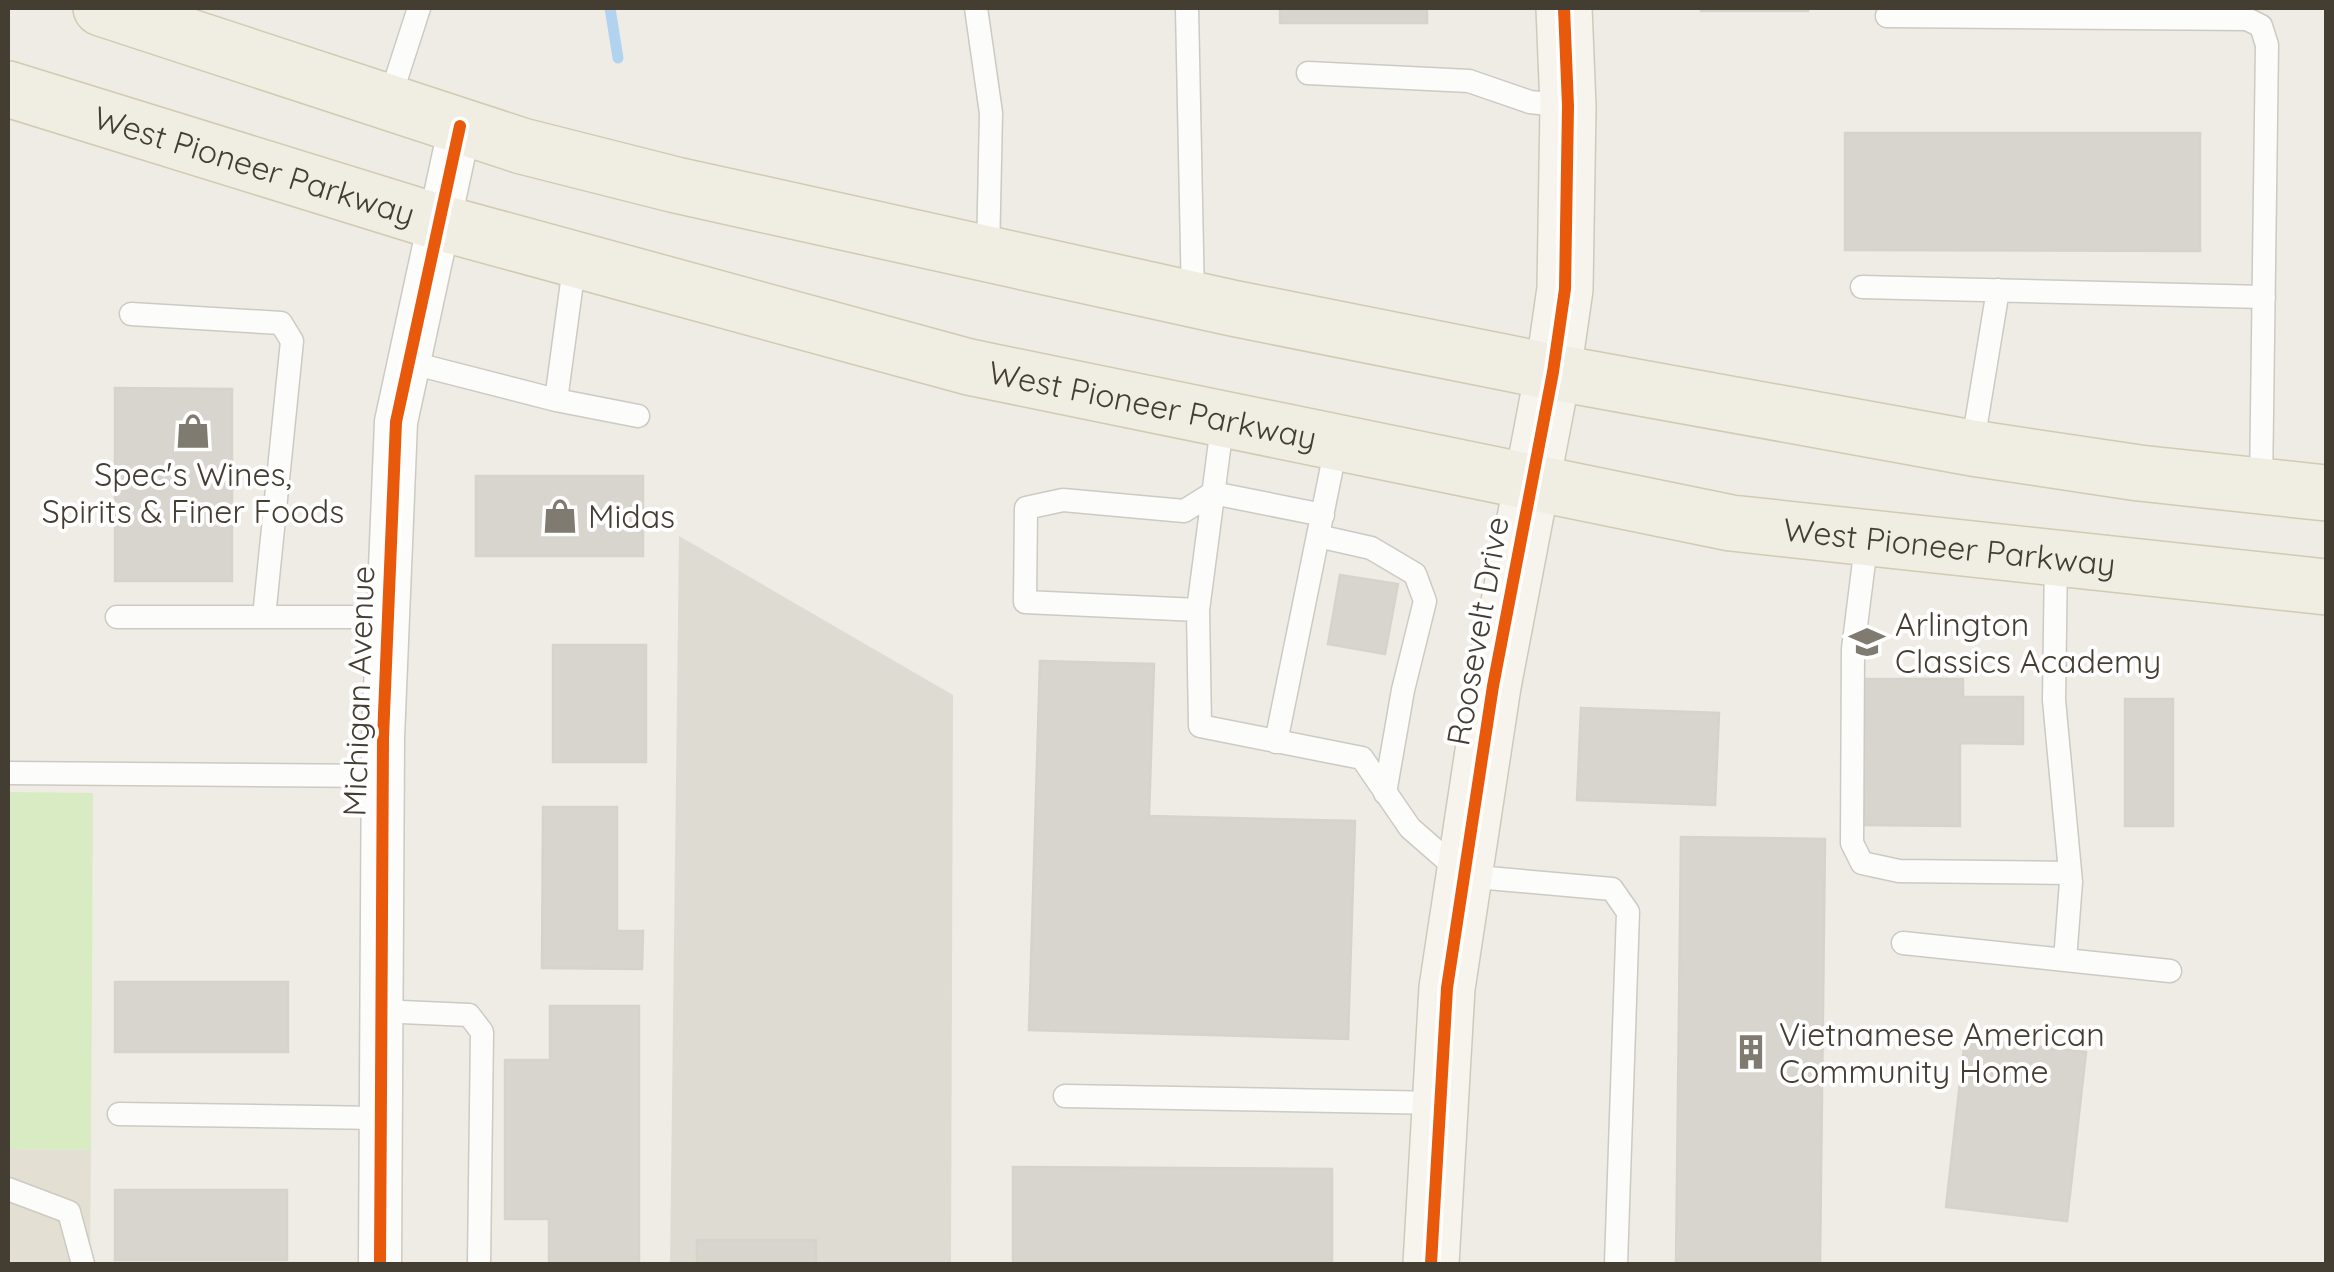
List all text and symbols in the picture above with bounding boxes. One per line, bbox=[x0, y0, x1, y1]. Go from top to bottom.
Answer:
street label: West Pioneer Parkway bbox=[89, 97, 420, 234]
street label: West Pioneer Parkway bbox=[985, 352, 1320, 458]
shop icon: Spec's Wines, Spirits & Finer Foods bbox=[174, 412, 212, 450]
place label: Spec's Wines, Spirits & Finer Foods bbox=[42, 454, 344, 531]
place label: Midas bbox=[588, 496, 675, 536]
shop icon: Midas bbox=[541, 497, 579, 535]
street label: West Pioneer Parkway bbox=[1781, 509, 2117, 584]
street label: Roosevelt Drive bbox=[1437, 513, 1517, 749]
street label: Michigan Avenue bbox=[334, 565, 382, 817]
place label: Arlington Classics Academy bbox=[1895, 604, 2161, 681]
school or university icon: Arlington Classics Academy bbox=[1848, 623, 1886, 661]
place label: Vietnamese American Community Home bbox=[1779, 1014, 2105, 1091]
building icon: Vietnamese American Community Home bbox=[1732, 1033, 1770, 1071]

